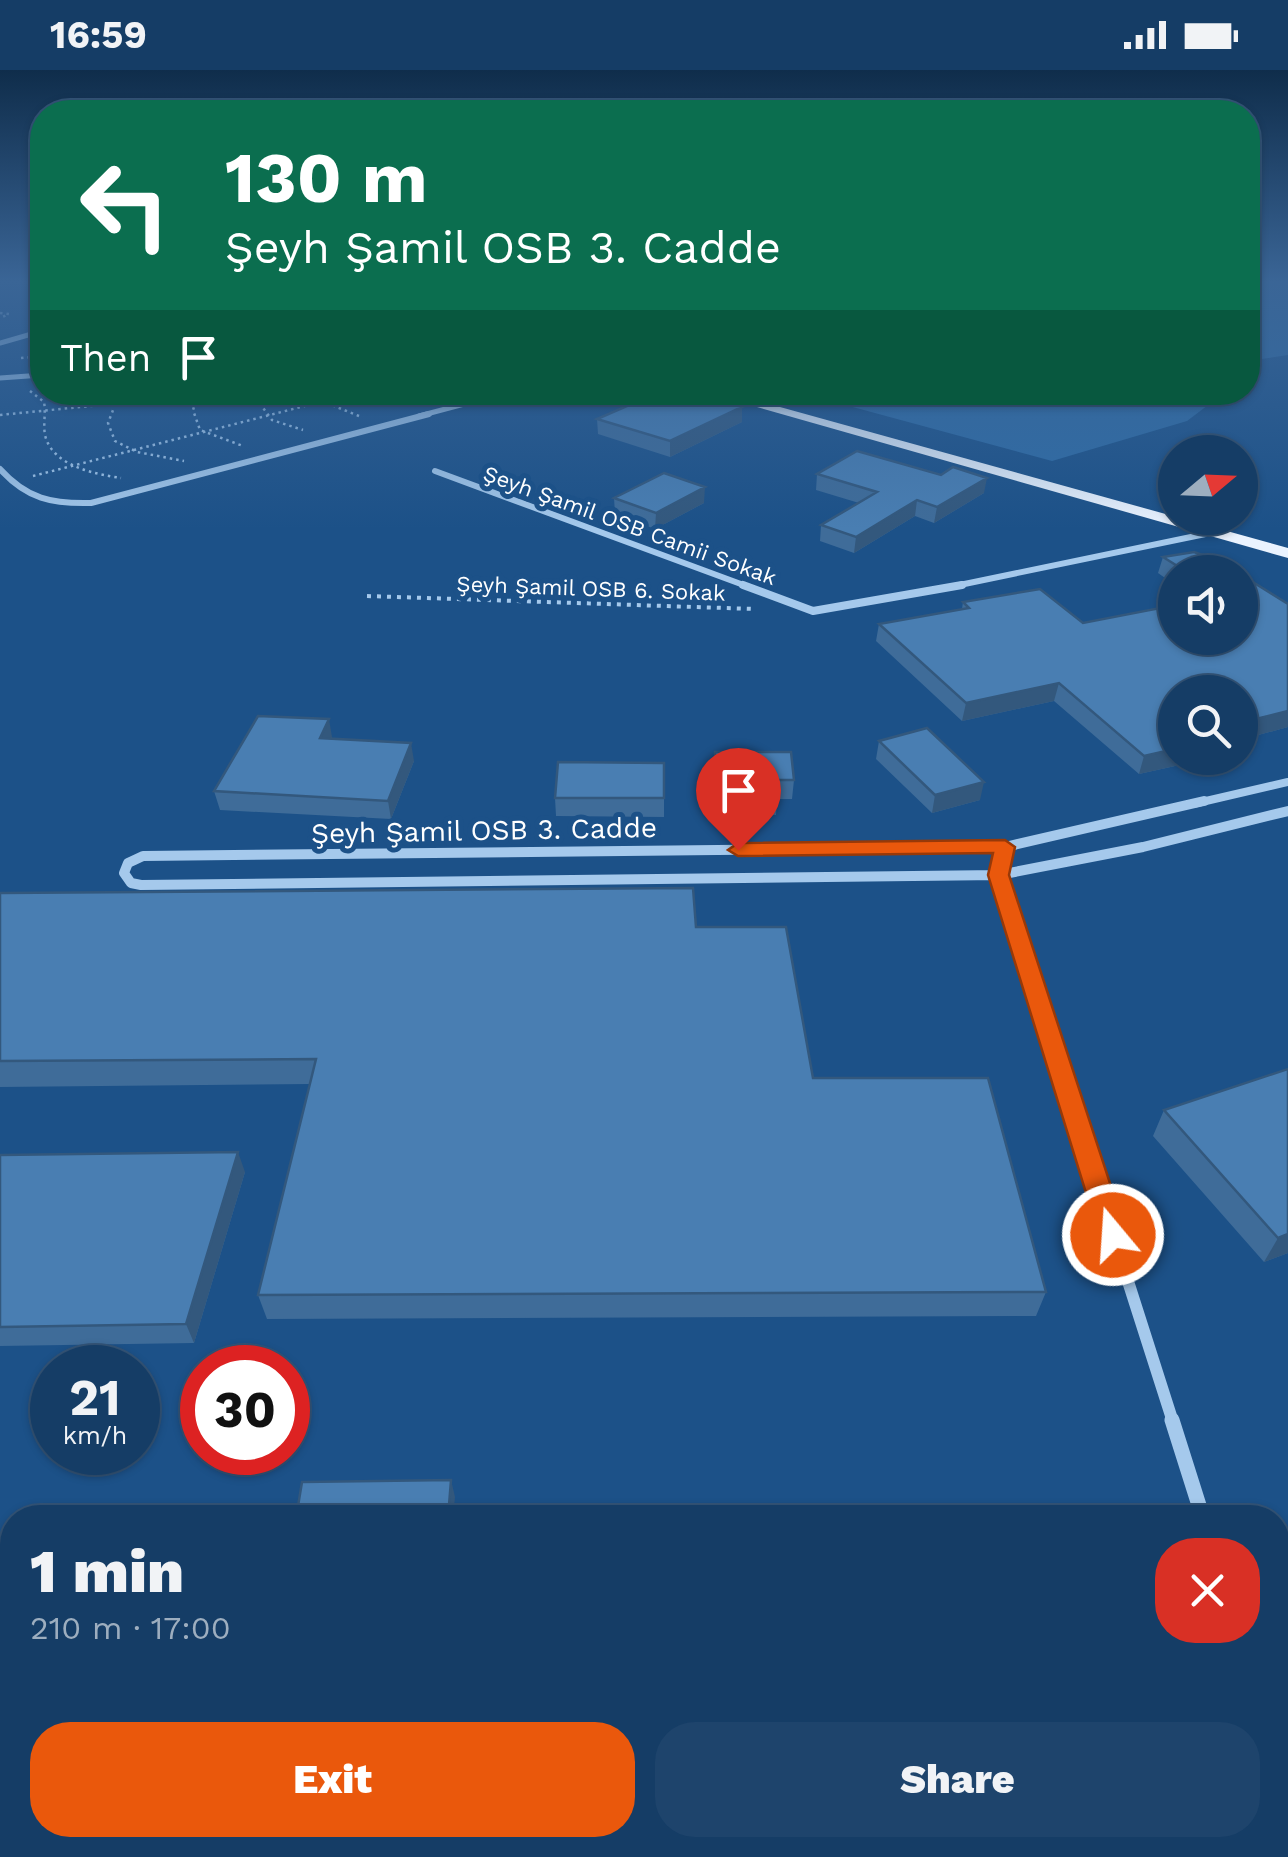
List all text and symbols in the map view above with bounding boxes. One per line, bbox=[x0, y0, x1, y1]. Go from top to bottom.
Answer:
text: 16:59 bbox=[50, 13, 147, 57]
text: 130 m bbox=[225, 137, 428, 219]
icon: left bbox=[60, 140, 190, 270]
text: Şeyh Şamil OSB 3. Cadde bbox=[225, 221, 781, 274]
icon: arrive bbox=[171, 330, 226, 385]
text: Then bbox=[60, 336, 151, 380]
north arrow bbox=[1158, 435, 1258, 535]
map controls bbox=[1158, 435, 1258, 775]
street label: Şeyh Şamil OSB Camii Sokak bbox=[480, 461, 780, 590]
button: sound bbox=[1158, 555, 1258, 655]
street label: Şeyh Şamil OSB 6. Sokak bbox=[456, 571, 726, 606]
button: search bbox=[1158, 675, 1258, 775]
pin bbox=[696, 748, 781, 851]
icon: arrive bbox=[711, 763, 766, 818]
street label: Şeyh Şamil OSB 3. Cadde bbox=[311, 811, 657, 850]
position arrow bbox=[1061, 1183, 1165, 1287]
speed limit sign: 30 bbox=[180, 1345, 310, 1475]
text: 21 bbox=[69, 1368, 121, 1427]
text: km/h bbox=[63, 1421, 127, 1450]
text: 1 min bbox=[30, 1536, 184, 1607]
button: close bbox=[1155, 1538, 1260, 1643]
text: 210 m · 17:00 bbox=[30, 1609, 231, 1647]
button: Exit bbox=[30, 1722, 635, 1837]
button: Share bbox=[655, 1722, 1260, 1837]

